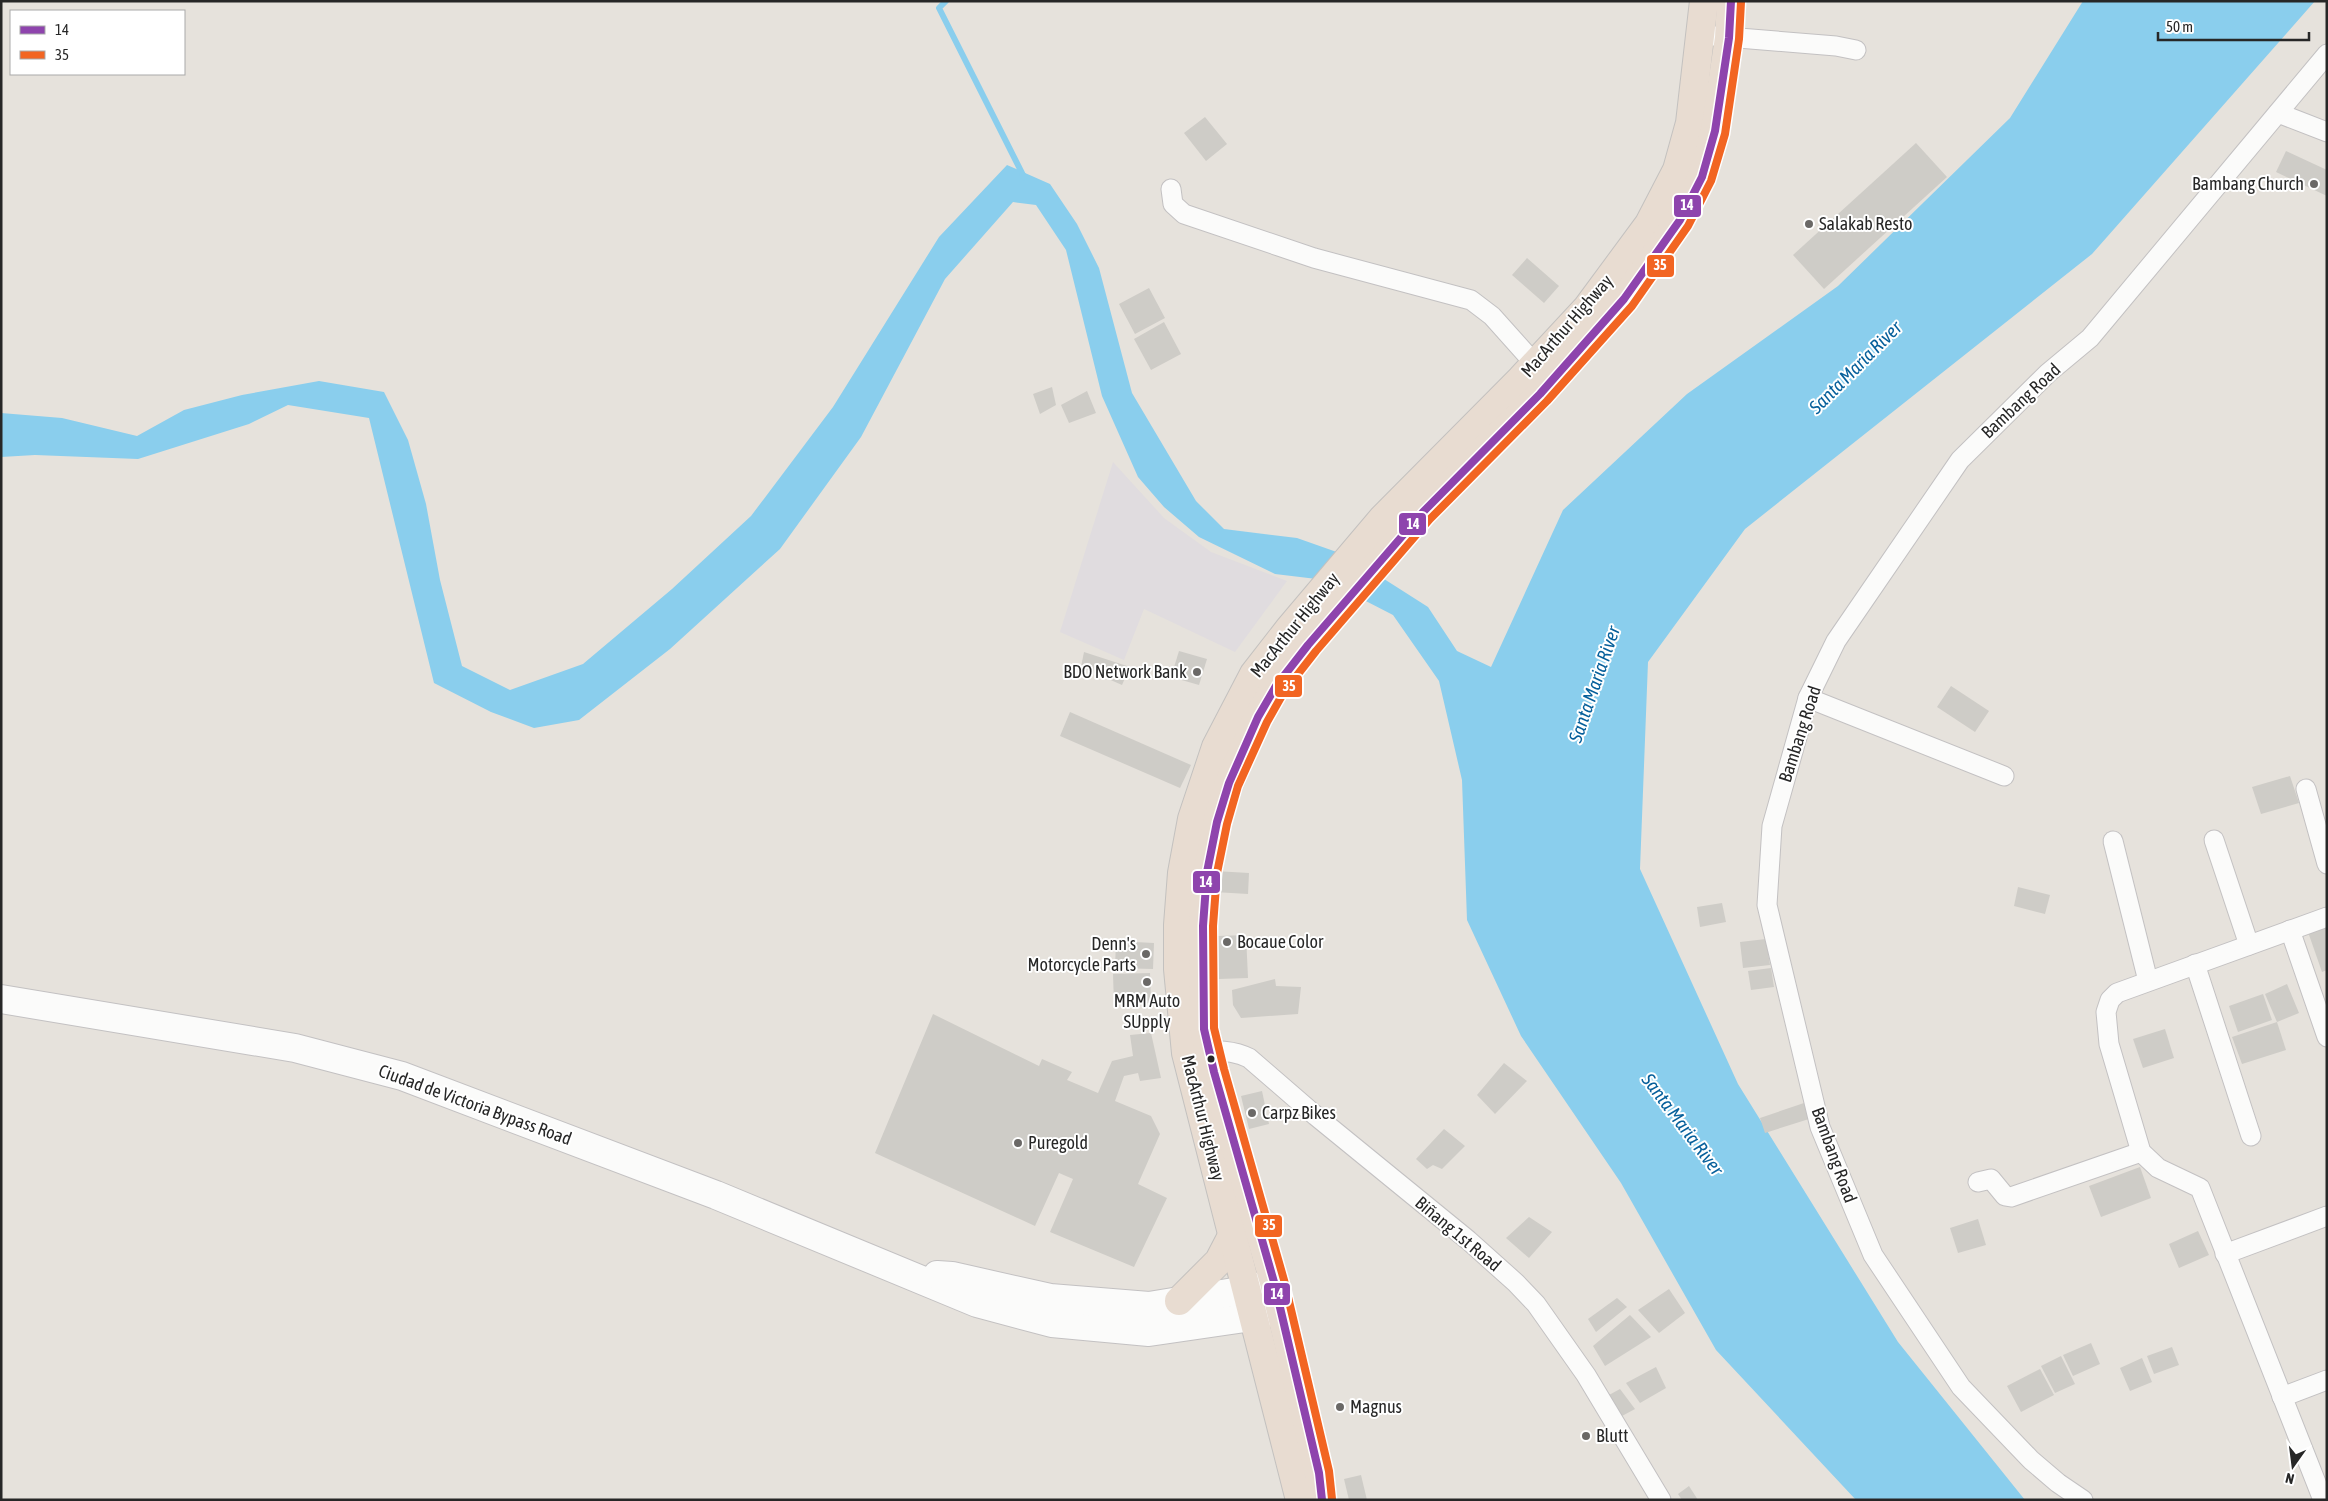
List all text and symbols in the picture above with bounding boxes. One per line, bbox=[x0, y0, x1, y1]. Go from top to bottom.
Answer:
legend bbox=[10, 10, 185, 75]
scale bar bbox=[2158, 10, 2309, 42]
text: 50 m bbox=[2166, 18, 2193, 35]
text: 14 bbox=[55, 21, 69, 38]
text: 35 bbox=[55, 46, 69, 63]
place label: Bambang Church bbox=[2192, 173, 2304, 194]
marker: Bambang Church bbox=[2308, 178, 2320, 190]
line badge: 14 bbox=[1673, 194, 1702, 218]
text: 14 bbox=[1680, 197, 1694, 213]
place label: Salakab Resto bbox=[1819, 213, 1912, 234]
marker: Salakab Resto bbox=[1803, 218, 1815, 230]
line badge: 35 bbox=[1646, 254, 1675, 278]
text: 35 bbox=[1653, 257, 1667, 273]
street label: MacArthur Highway bbox=[1516, 270, 1617, 381]
water label: Santa Maria River bbox=[1804, 315, 1907, 418]
street label: Bambang Road bbox=[1977, 359, 2064, 442]
line badge: 14 bbox=[1398, 512, 1427, 536]
text: 14 bbox=[1406, 516, 1420, 532]
street label: MacArthur Highway bbox=[1246, 568, 1343, 681]
water label: Santa Maria River bbox=[1564, 622, 1625, 746]
place label: BDO Network Bank bbox=[1063, 661, 1187, 682]
marker: BDO Network Bank bbox=[1191, 666, 1203, 678]
line badge: 35 bbox=[1274, 674, 1303, 698]
text: 35 bbox=[1282, 678, 1296, 694]
street label: Bambang Road bbox=[1774, 683, 1825, 785]
line badge: 14 bbox=[1192, 870, 1221, 894]
text: 14 bbox=[1199, 874, 1213, 890]
place label: Bocaue Color bbox=[1237, 931, 1324, 952]
place label: Denn's Motorcycle Parts bbox=[1027, 933, 1136, 975]
marker: Bocaue Color bbox=[1221, 936, 1233, 948]
marker: Denn's Motorcycle Parts bbox=[1140, 948, 1152, 960]
marker: MRM Auto SUpply bbox=[1141, 976, 1153, 988]
place label: MRM Auto SUpply bbox=[1114, 990, 1180, 1032]
street label: MacArthur Highway bbox=[1178, 1053, 1229, 1183]
unlabelled marker bbox=[1206, 1054, 1216, 1064]
street label: Ciudad de Victoria Bypass Road bbox=[376, 1060, 575, 1149]
water label: Santa Maria River bbox=[1637, 1068, 1729, 1180]
place label: Carpz Bikes bbox=[1262, 1102, 1336, 1123]
street label: Bambang Road bbox=[1807, 1104, 1861, 1205]
marker: Carpz Bikes bbox=[1246, 1107, 1258, 1119]
place label: Puregold bbox=[1028, 1132, 1088, 1153]
marker: Puregold bbox=[1012, 1137, 1024, 1149]
street label: Biñang 1st Road bbox=[1411, 1192, 1505, 1276]
line badge: 35 bbox=[1254, 1214, 1283, 1238]
text: 35 bbox=[1262, 1217, 1276, 1233]
line badge: 14 bbox=[1263, 1282, 1291, 1306]
text: 14 bbox=[1270, 1286, 1284, 1302]
place label: Magnus bbox=[1350, 1396, 1402, 1417]
marker: Magnus bbox=[1334, 1401, 1346, 1413]
place label: Blutt bbox=[1596, 1425, 1628, 1446]
marker: Blutt bbox=[1580, 1430, 1592, 1442]
north arrow bbox=[2268, 1441, 2318, 1491]
text: N bbox=[2284, 1470, 2296, 1487]

